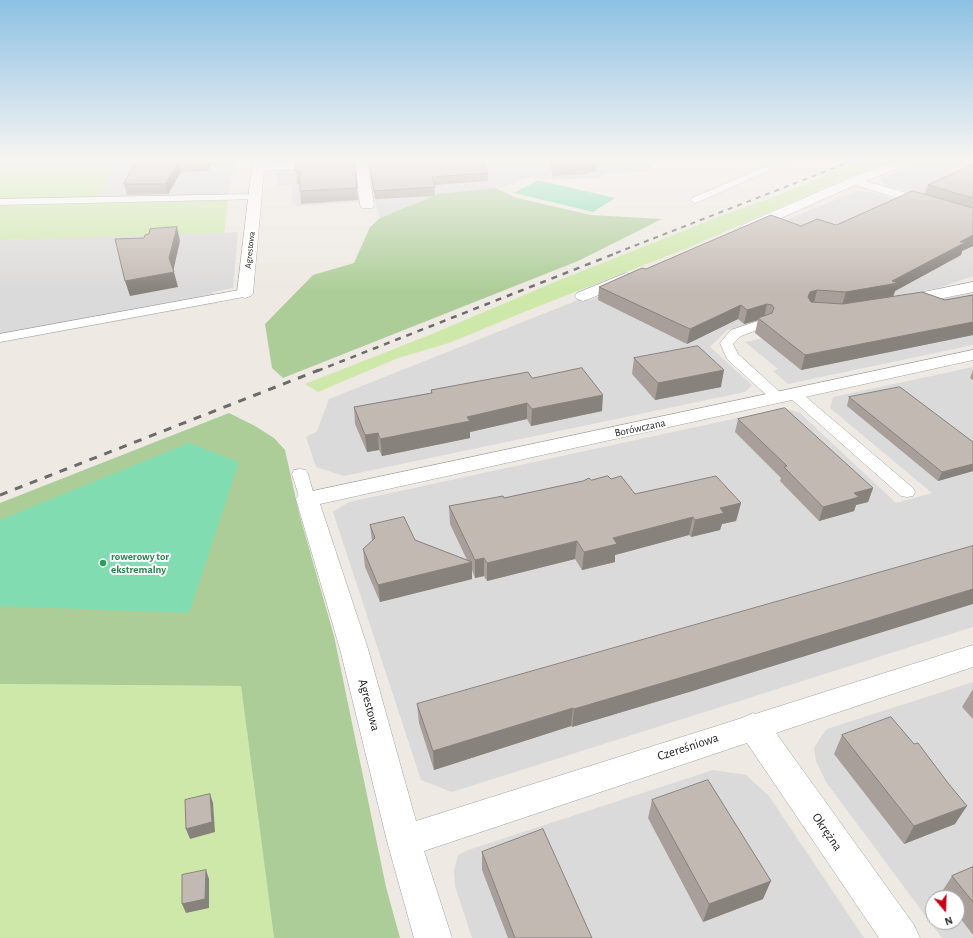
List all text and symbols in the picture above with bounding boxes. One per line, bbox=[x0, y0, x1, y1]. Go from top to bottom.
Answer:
street label: Agrestowa bbox=[243, 231, 257, 269]
street label: Borówczana bbox=[613, 416, 667, 440]
place label: rowerowy tor ekstremalny bbox=[111, 550, 169, 576]
marker: rowerowy tor ekstremalny bbox=[98, 558, 108, 568]
street label: Agrestowa bbox=[355, 677, 383, 733]
street label: Czereśniowa bbox=[656, 730, 720, 764]
street label: Okrężna bbox=[808, 810, 846, 854]
north arrow bbox=[925, 890, 965, 930]
text: N bbox=[943, 914, 954, 927]

